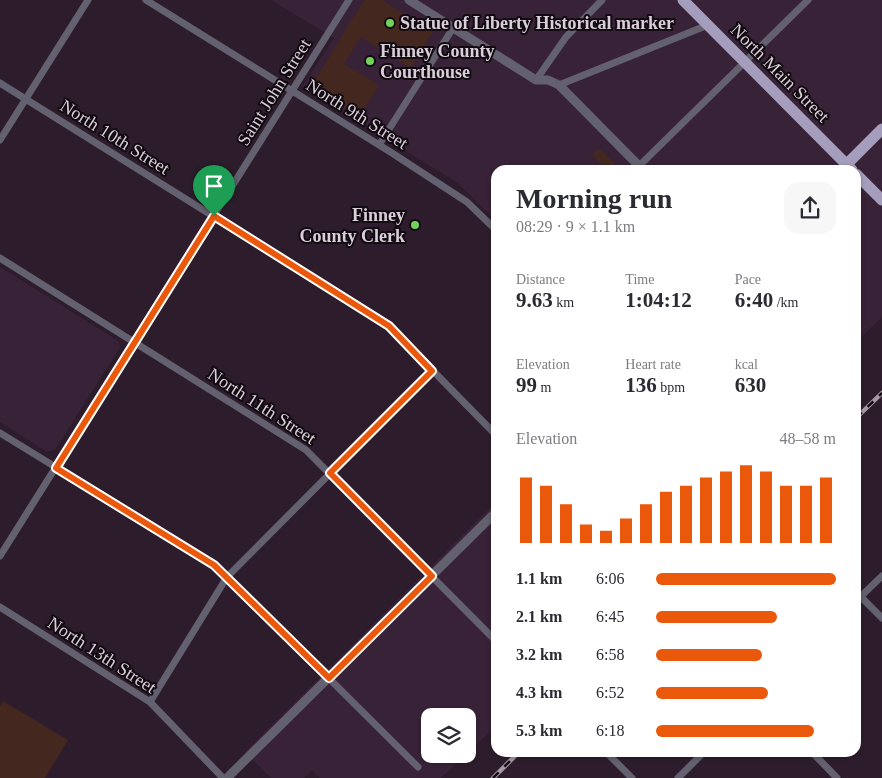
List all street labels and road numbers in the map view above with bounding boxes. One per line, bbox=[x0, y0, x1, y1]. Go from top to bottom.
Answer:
street label: North Main Street bbox=[727, 20, 833, 126]
street label: Saint John Street bbox=[233, 35, 315, 149]
street label: North 9th Street bbox=[303, 75, 411, 153]
street label: North 10th Street bbox=[57, 95, 173, 179]
street label: North 11th Street bbox=[204, 364, 320, 448]
street label: North 13th Street bbox=[44, 613, 160, 697]

